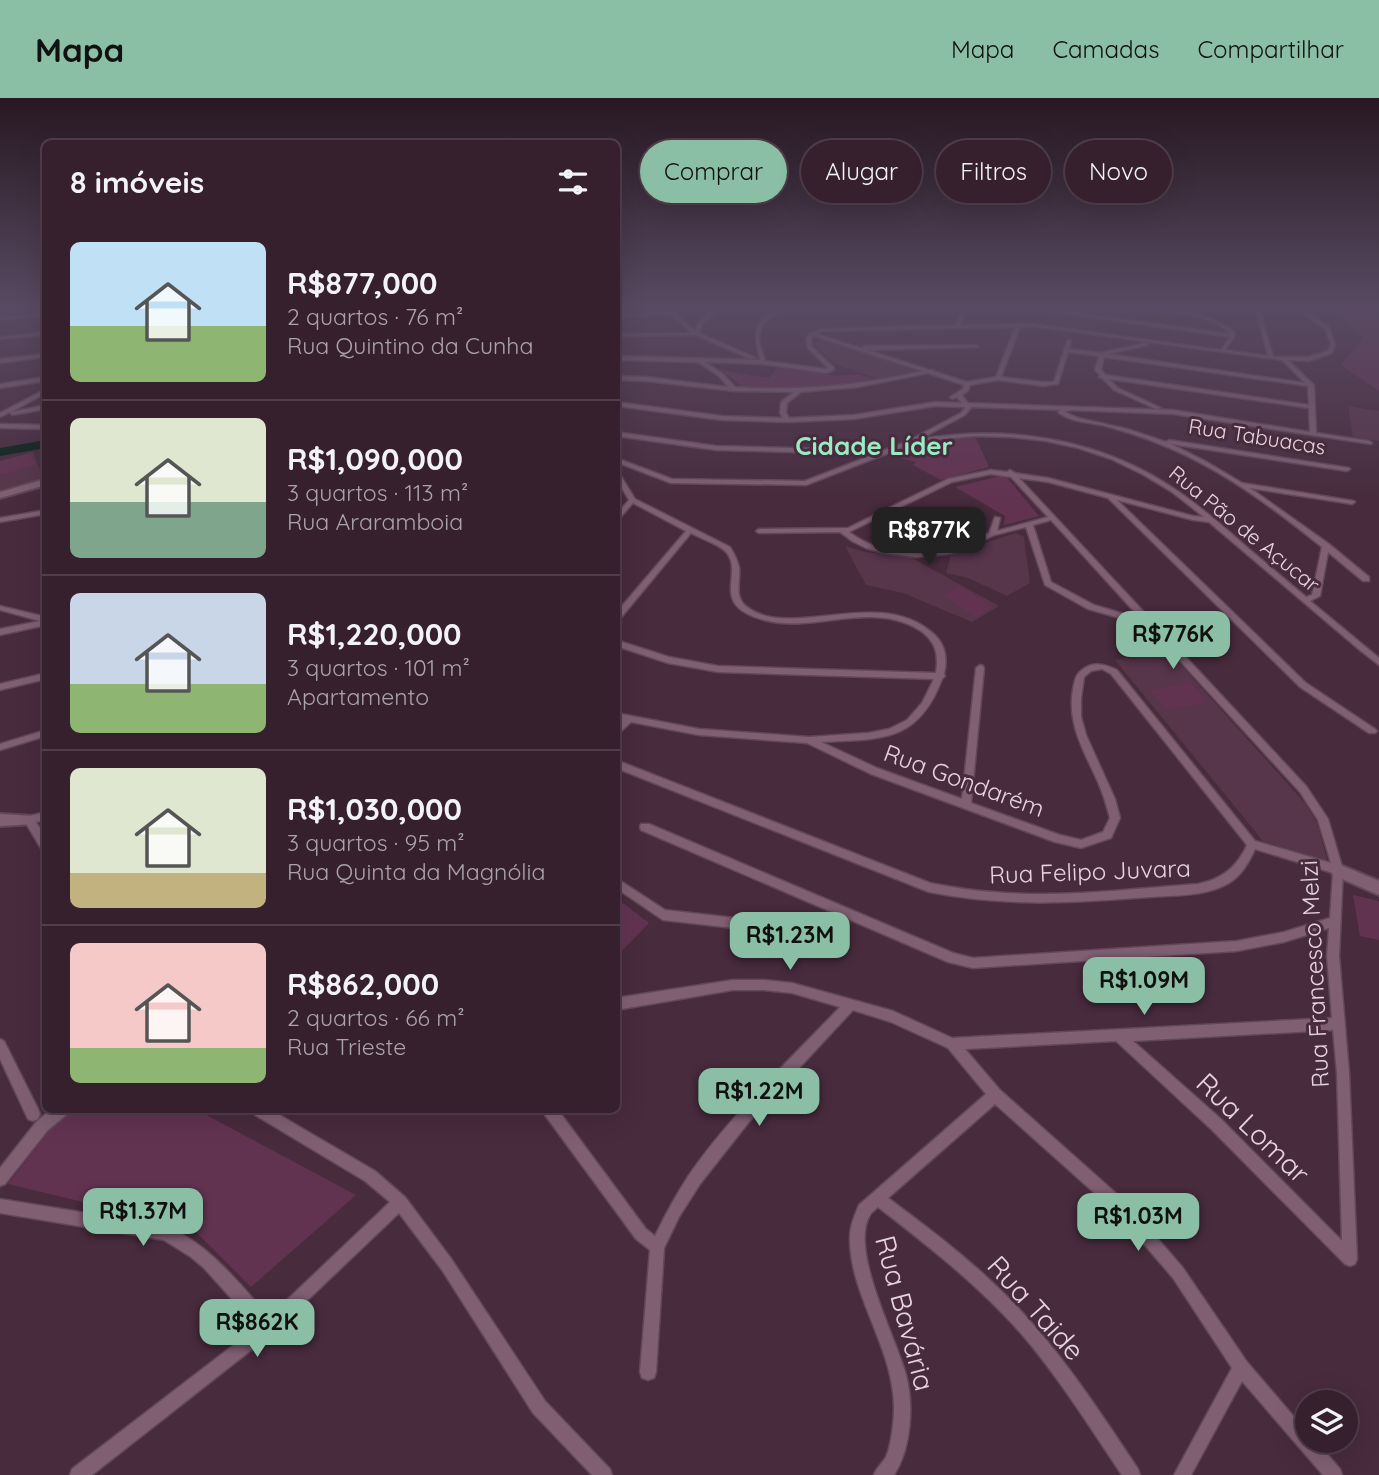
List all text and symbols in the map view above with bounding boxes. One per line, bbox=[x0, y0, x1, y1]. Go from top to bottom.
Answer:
text: Mapa bbox=[35, 29, 124, 70]
text: Mapa bbox=[951, 34, 1014, 64]
text: Camadas bbox=[1052, 34, 1159, 64]
text: Compartilhar bbox=[1197, 34, 1344, 64]
chip: Comprar bbox=[640, 140, 787, 203]
chip: Alugar bbox=[801, 140, 922, 203]
chip: Filtros bbox=[936, 140, 1051, 203]
chip: Novo bbox=[1065, 140, 1172, 203]
text: 8 imóveis bbox=[70, 163, 204, 201]
icon: filters bbox=[554, 163, 592, 201]
text: R$877,000 bbox=[287, 264, 438, 302]
icon: home bbox=[126, 270, 210, 354]
text: 2 quartos · 76 m² bbox=[287, 302, 463, 331]
text: Rua Quintino da Cunha bbox=[287, 331, 533, 360]
street label: Rua Tabuacas bbox=[1187, 412, 1328, 460]
district label: Cidade Líder bbox=[795, 429, 953, 462]
text: R$1,090,000 bbox=[287, 440, 463, 478]
icon: home bbox=[126, 446, 210, 530]
street label: Rua Pão de Açucar bbox=[1164, 460, 1325, 597]
text: 3 quartos · 113 m² bbox=[287, 478, 468, 507]
text: Rua Araramboia bbox=[287, 507, 463, 536]
pin: R$877K bbox=[872, 508, 986, 567]
text: R$877K bbox=[888, 515, 970, 544]
pin: R$776K bbox=[1116, 612, 1230, 671]
text: R$1,220,000 bbox=[287, 615, 462, 653]
text: R$776K bbox=[1132, 619, 1214, 648]
icon: home bbox=[126, 621, 210, 705]
text: 3 quartos · 101 m² bbox=[287, 653, 470, 682]
text: Apartamento bbox=[287, 682, 429, 711]
street label: Rua Gondarém bbox=[880, 737, 1049, 823]
text: R$1,030,000 bbox=[287, 790, 462, 828]
icon: home bbox=[126, 796, 210, 880]
text: 3 quartos · 95 m² bbox=[287, 828, 464, 857]
street label: Rua Felipo Juvara bbox=[989, 852, 1191, 890]
text: Rua Quinta da Magnólia bbox=[287, 857, 545, 886]
street label: Rua Francesco Melzi bbox=[1293, 860, 1335, 1088]
pin: R$1.23M bbox=[725, 912, 855, 972]
text: R$1.23M bbox=[746, 920, 834, 949]
pin: R$1.09M bbox=[1079, 958, 1209, 1017]
text: R$862,000 bbox=[287, 965, 439, 1003]
text: R$1.09M bbox=[1099, 965, 1189, 994]
icon: home bbox=[126, 971, 210, 1055]
text: 2 quartos · 66 m² bbox=[287, 1003, 465, 1032]
text: Rua Trieste bbox=[287, 1032, 406, 1061]
street label: Rua Lomar bbox=[1189, 1065, 1317, 1190]
pin: R$1.22M bbox=[694, 1068, 824, 1128]
text: R$1.22M bbox=[714, 1076, 804, 1105]
pin: R$1.37M bbox=[78, 1188, 208, 1248]
pin: R$1.03M bbox=[1073, 1194, 1203, 1253]
text: R$1.37M bbox=[99, 1196, 187, 1225]
text: R$1.03M bbox=[1093, 1201, 1183, 1230]
street label: Rua Bavária bbox=[868, 1231, 943, 1394]
street label: Rua Taide bbox=[980, 1248, 1092, 1367]
pin: R$862K bbox=[200, 1300, 314, 1359]
text: R$862K bbox=[215, 1307, 299, 1336]
map controls bbox=[1295, 1390, 1358, 1453]
button: layers bbox=[1295, 1390, 1358, 1453]

